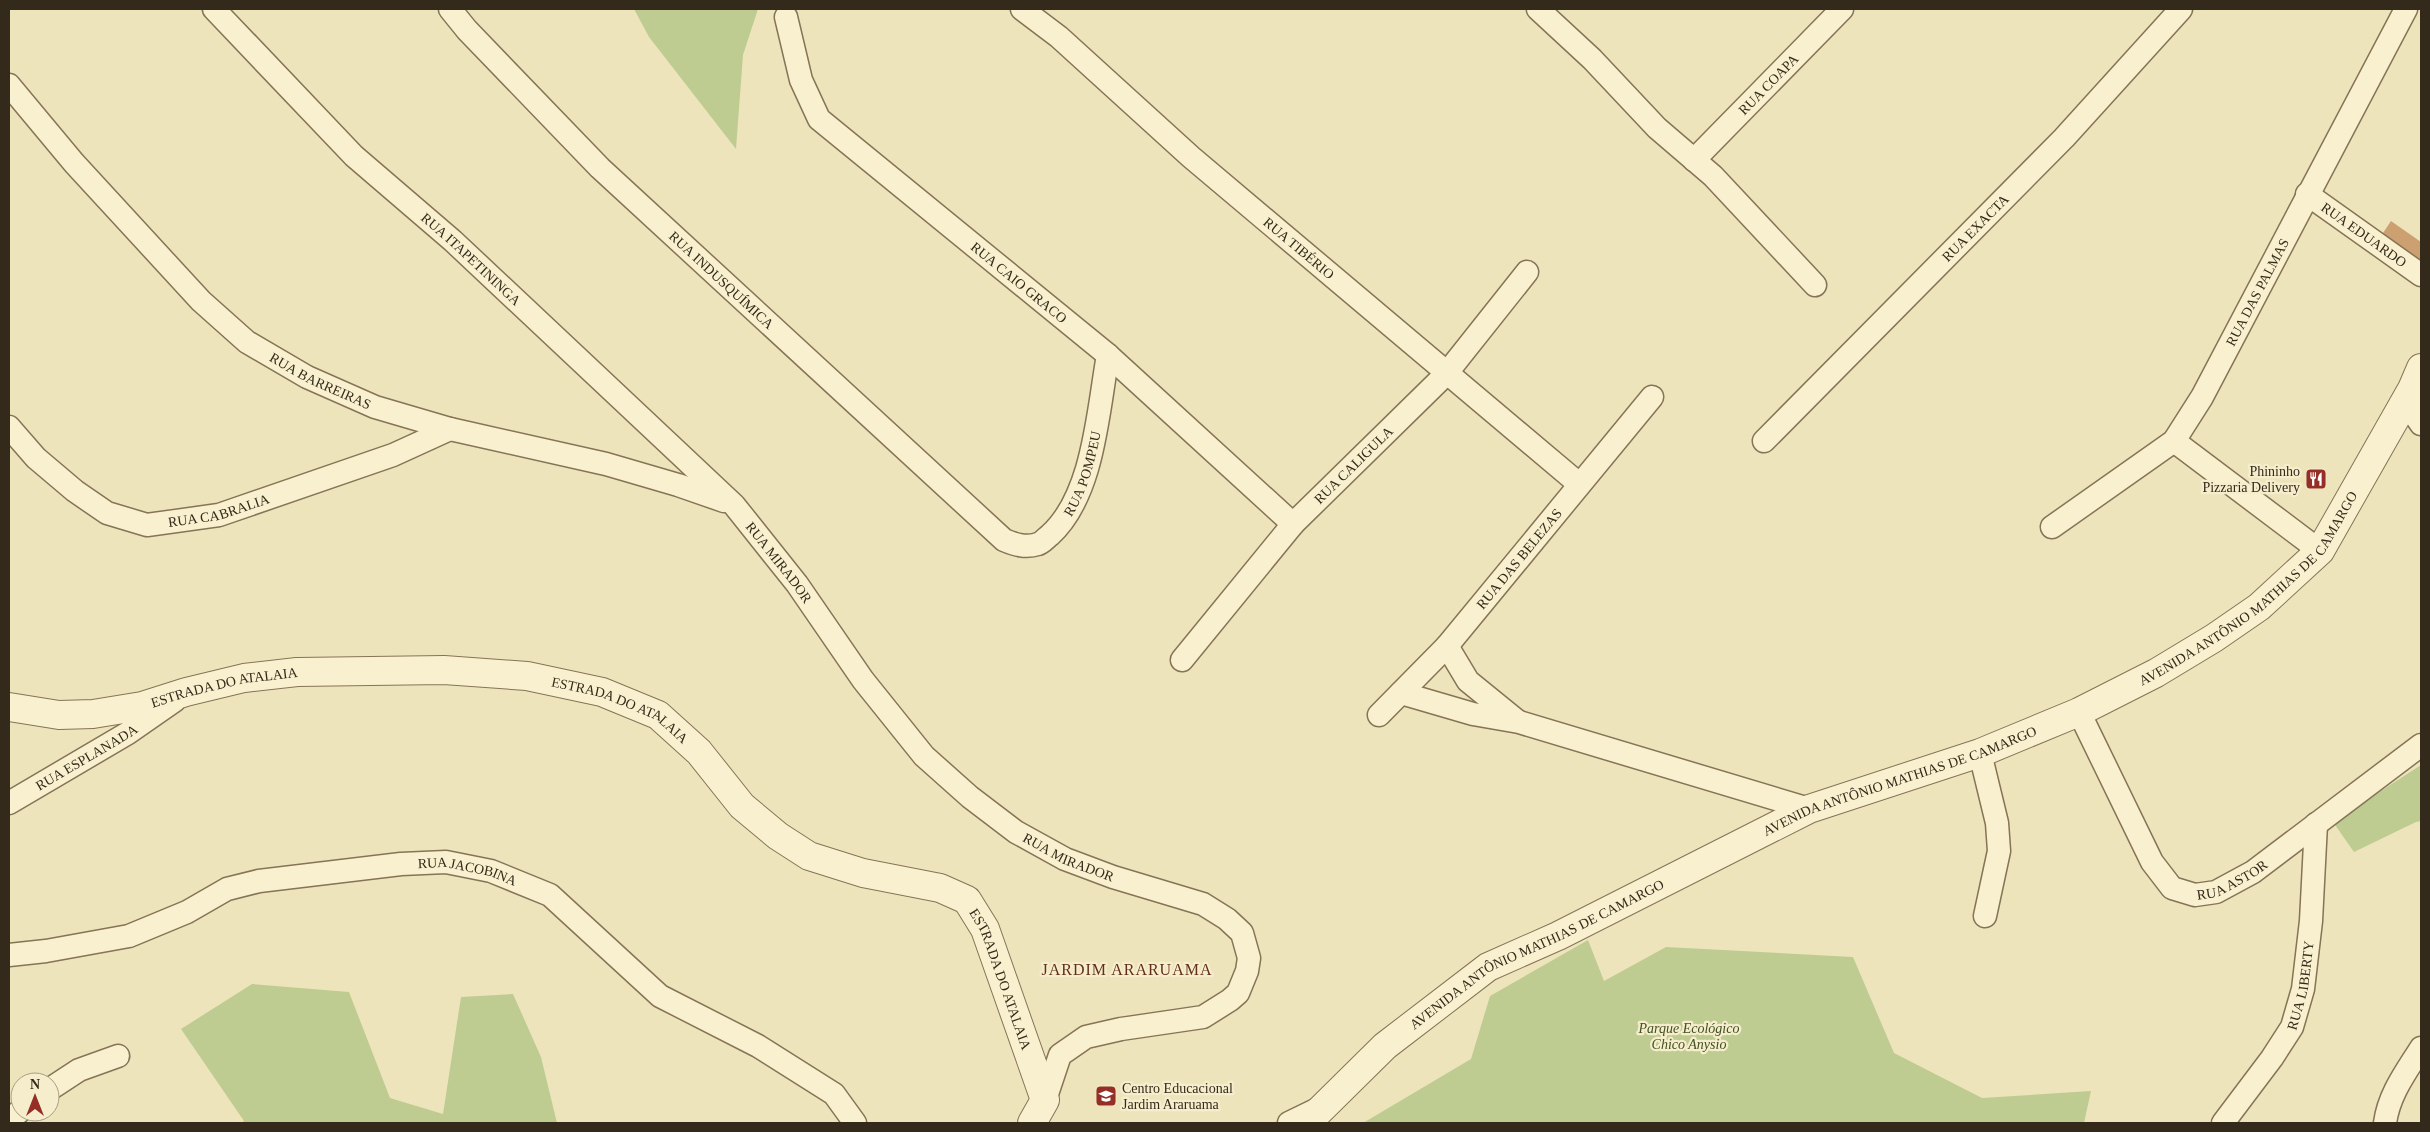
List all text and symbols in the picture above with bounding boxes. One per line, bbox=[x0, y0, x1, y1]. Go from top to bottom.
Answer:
street label: RUA COAPA bbox=[1736, 51, 1802, 118]
street label: RUA EXACTA bbox=[1939, 191, 2012, 265]
street label: RUA EDUARDO bbox=[2318, 200, 2409, 270]
street label: RUA ITAPETININGA bbox=[418, 210, 524, 309]
street label: RUA TIBÉRIO bbox=[1260, 215, 1337, 282]
street label: RUA INDUSQUÍMICA bbox=[666, 229, 777, 333]
street label: RUA DAS PALMAS bbox=[2223, 236, 2292, 349]
street label: RUA CAIO GRACO bbox=[968, 239, 1070, 326]
street label: RUA BARREIRAS bbox=[267, 350, 373, 412]
street label: RUA CALIGULA bbox=[1311, 423, 1397, 507]
street label: RUA POMPEU bbox=[1061, 430, 1104, 519]
place label: Phininho Pizzaria Delivery bbox=[2202, 464, 2300, 495]
restaurant icon: Phininho Pizzaria Delivery bbox=[2304, 467, 2328, 491]
street label: AVENIDA ANTÔNIO MATHIAS DE CAMARGO bbox=[2137, 489, 2360, 688]
street label: RUA CABRALIA bbox=[167, 491, 272, 530]
street label: RUA DAS BELEZAS bbox=[1474, 506, 1565, 612]
street label: RUA MIRADOR bbox=[743, 519, 815, 607]
street label: ESTRADA DO ATALAIA bbox=[149, 665, 299, 711]
street label: ESTRADA DO ATALAIA bbox=[550, 674, 692, 747]
street label: RUA ESPLANADA bbox=[33, 721, 141, 794]
street label: AVENIDA ANTÔNIO MATHIAS DE CAMARGO bbox=[1761, 723, 2039, 839]
street label: RUA MIRADOR bbox=[1020, 830, 1117, 885]
street label: RUA JACOBINA bbox=[417, 855, 520, 889]
street label: RUA ASTOR bbox=[2196, 857, 2271, 903]
street label: AVENIDA ANTÔNIO MATHIAS DE CAMARGO bbox=[1407, 877, 1666, 1032]
street label: ESTRADA DO ATALAIA bbox=[966, 906, 1034, 1053]
street label: RUA LIBERTY bbox=[2285, 940, 2317, 1032]
district label: JARDIM ARARUAMA bbox=[1041, 961, 1213, 978]
park label: Parque Ecológico Chico Anysio bbox=[1638, 1021, 1739, 1052]
north arrow bbox=[10, 1072, 60, 1122]
text: N bbox=[30, 1077, 40, 1092]
place label: Centro Educacional Jardim Araruama bbox=[1122, 1081, 1233, 1112]
school or university icon: Centro Educacional Jardim Araruama bbox=[1094, 1084, 1118, 1108]

